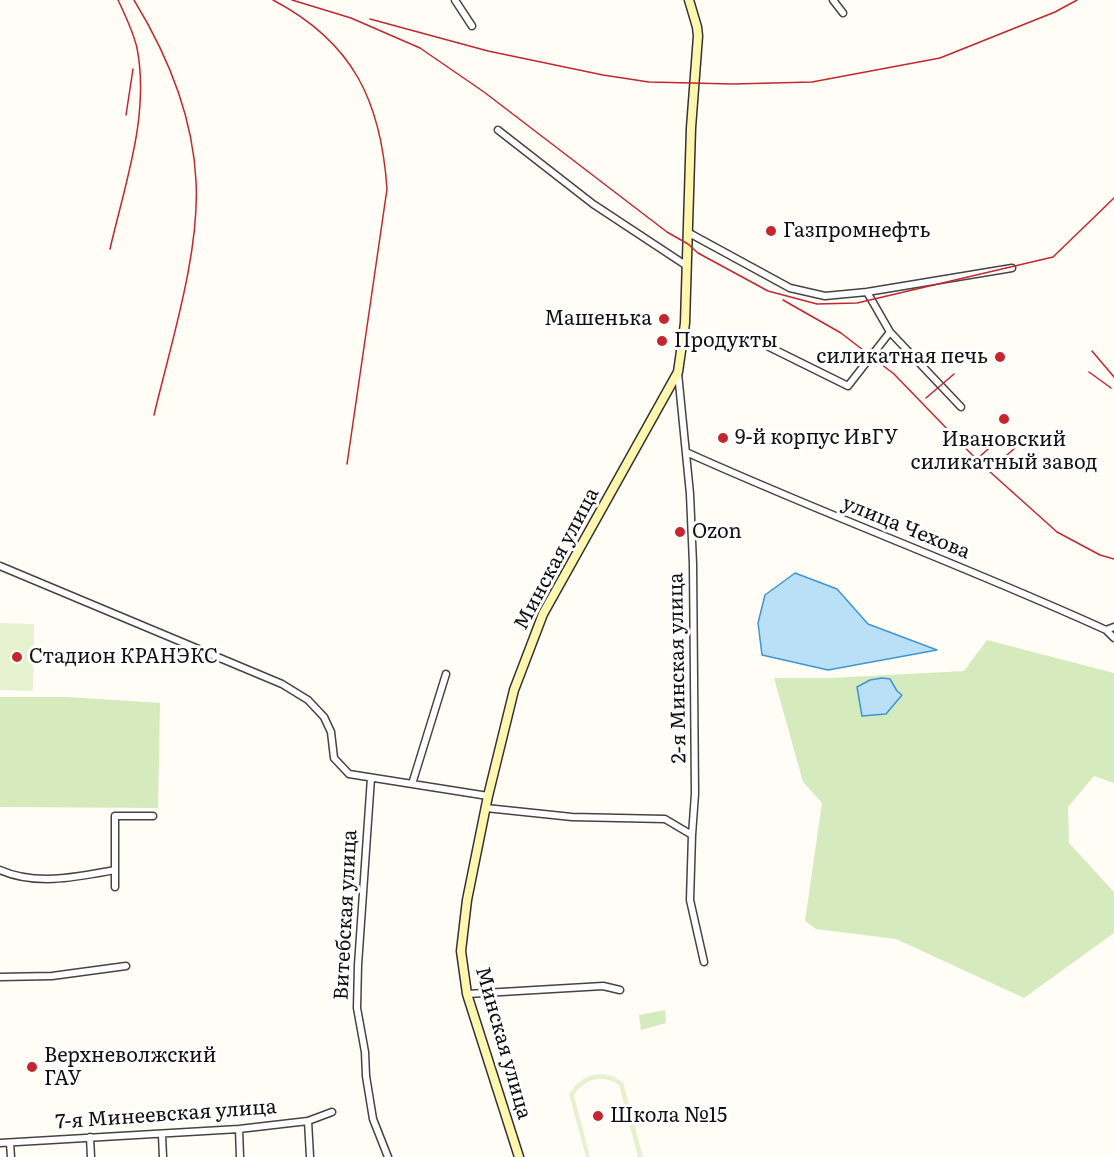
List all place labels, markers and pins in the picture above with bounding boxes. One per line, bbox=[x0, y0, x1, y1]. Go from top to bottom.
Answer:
place label: Газпромнефть bbox=[783, 219, 930, 243]
marker: Газпромнефть bbox=[764, 224, 778, 238]
place label: Машенька bbox=[544, 307, 652, 331]
marker: Машенька bbox=[657, 312, 671, 326]
place label: Продукты bbox=[674, 329, 778, 353]
marker: Продукты bbox=[655, 334, 669, 348]
place label: силикатная печь bbox=[816, 345, 988, 369]
marker: силикатная печь bbox=[993, 350, 1007, 364]
marker: Ивановский силикатный завод bbox=[997, 412, 1011, 426]
place label: 9-й корпус ИвГУ bbox=[735, 426, 897, 450]
place label: Ивановский силикатный завод bbox=[910, 428, 1098, 475]
marker: 9-й корпус ИвГУ bbox=[716, 431, 730, 445]
place label: Ozon bbox=[692, 520, 742, 544]
marker: Ozon bbox=[673, 525, 687, 539]
place label: Стадион КРАНЭКС bbox=[29, 645, 218, 669]
marker: Стадион КРАНЭКС bbox=[10, 650, 24, 664]
place label: Верхневолжский ГАУ bbox=[44, 1044, 216, 1091]
marker: Верхневолжский ГАУ bbox=[25, 1060, 39, 1074]
place label: Школа №15 bbox=[610, 1104, 727, 1128]
marker: Школа №15 bbox=[591, 1109, 605, 1123]

